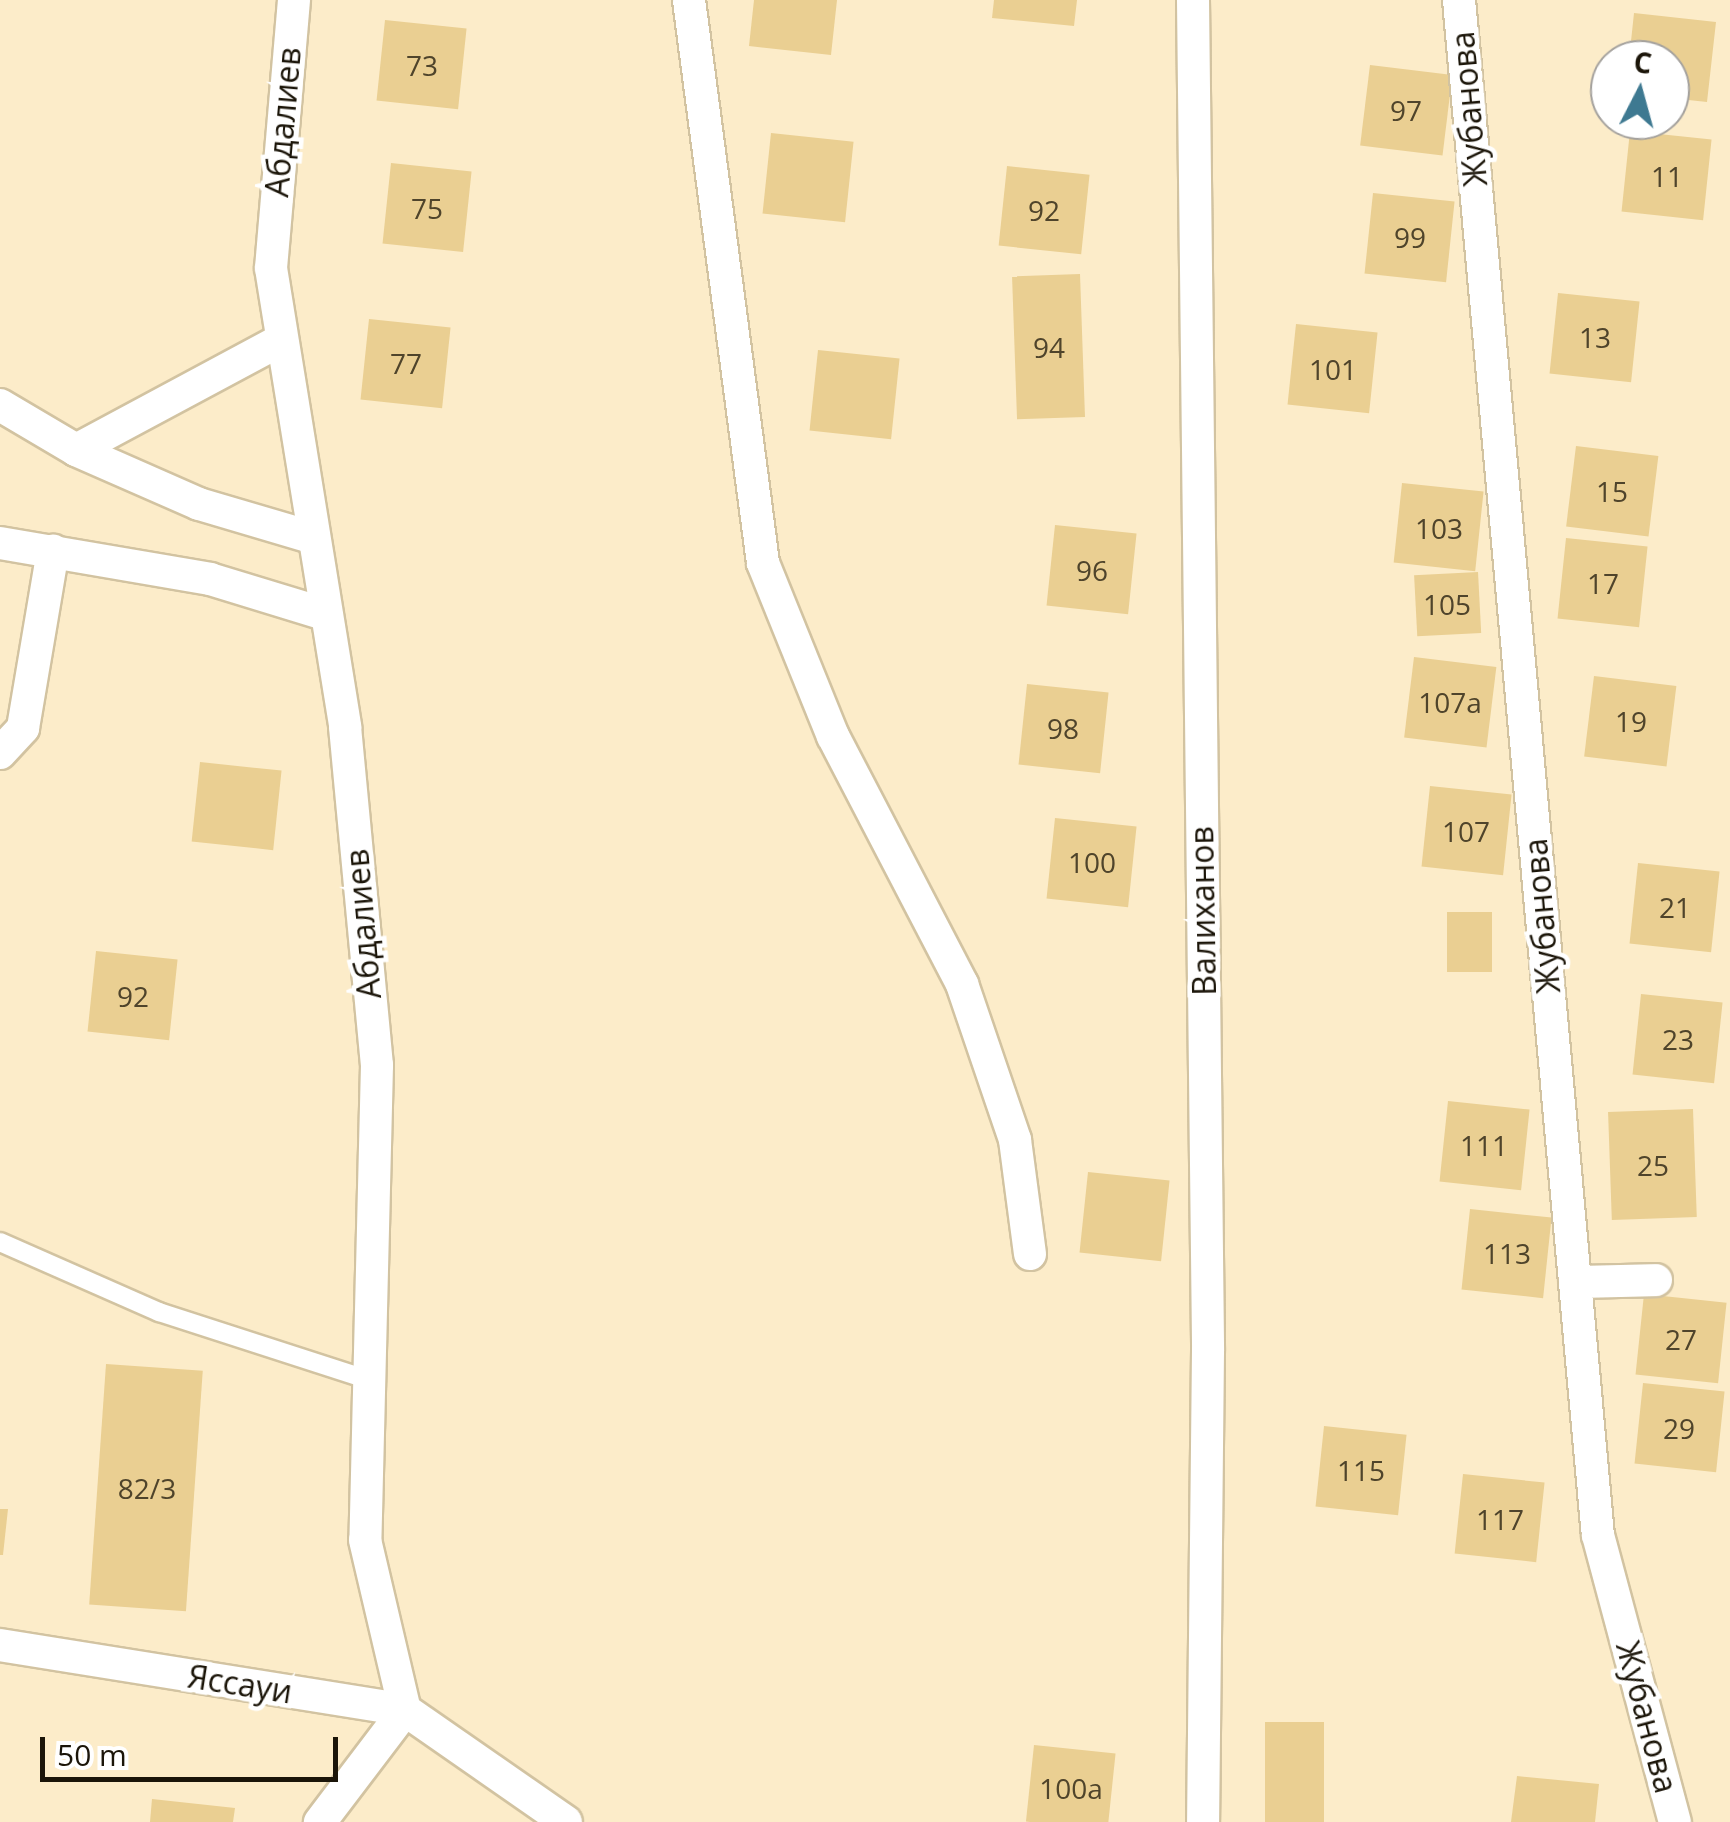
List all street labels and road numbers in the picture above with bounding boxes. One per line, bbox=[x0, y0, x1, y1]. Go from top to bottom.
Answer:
street label: Жубанова bbox=[1443, 30, 1495, 188]
street label: Абдалиев bbox=[257, 45, 309, 199]
street label: Валиханов bbox=[1182, 826, 1224, 996]
street label: Жубанова bbox=[1516, 837, 1568, 995]
street label: Абдалиев bbox=[337, 847, 389, 1001]
street label: Жубанова bbox=[1608, 1637, 1686, 1797]
street label: Яссауи bbox=[185, 1657, 295, 1711]

